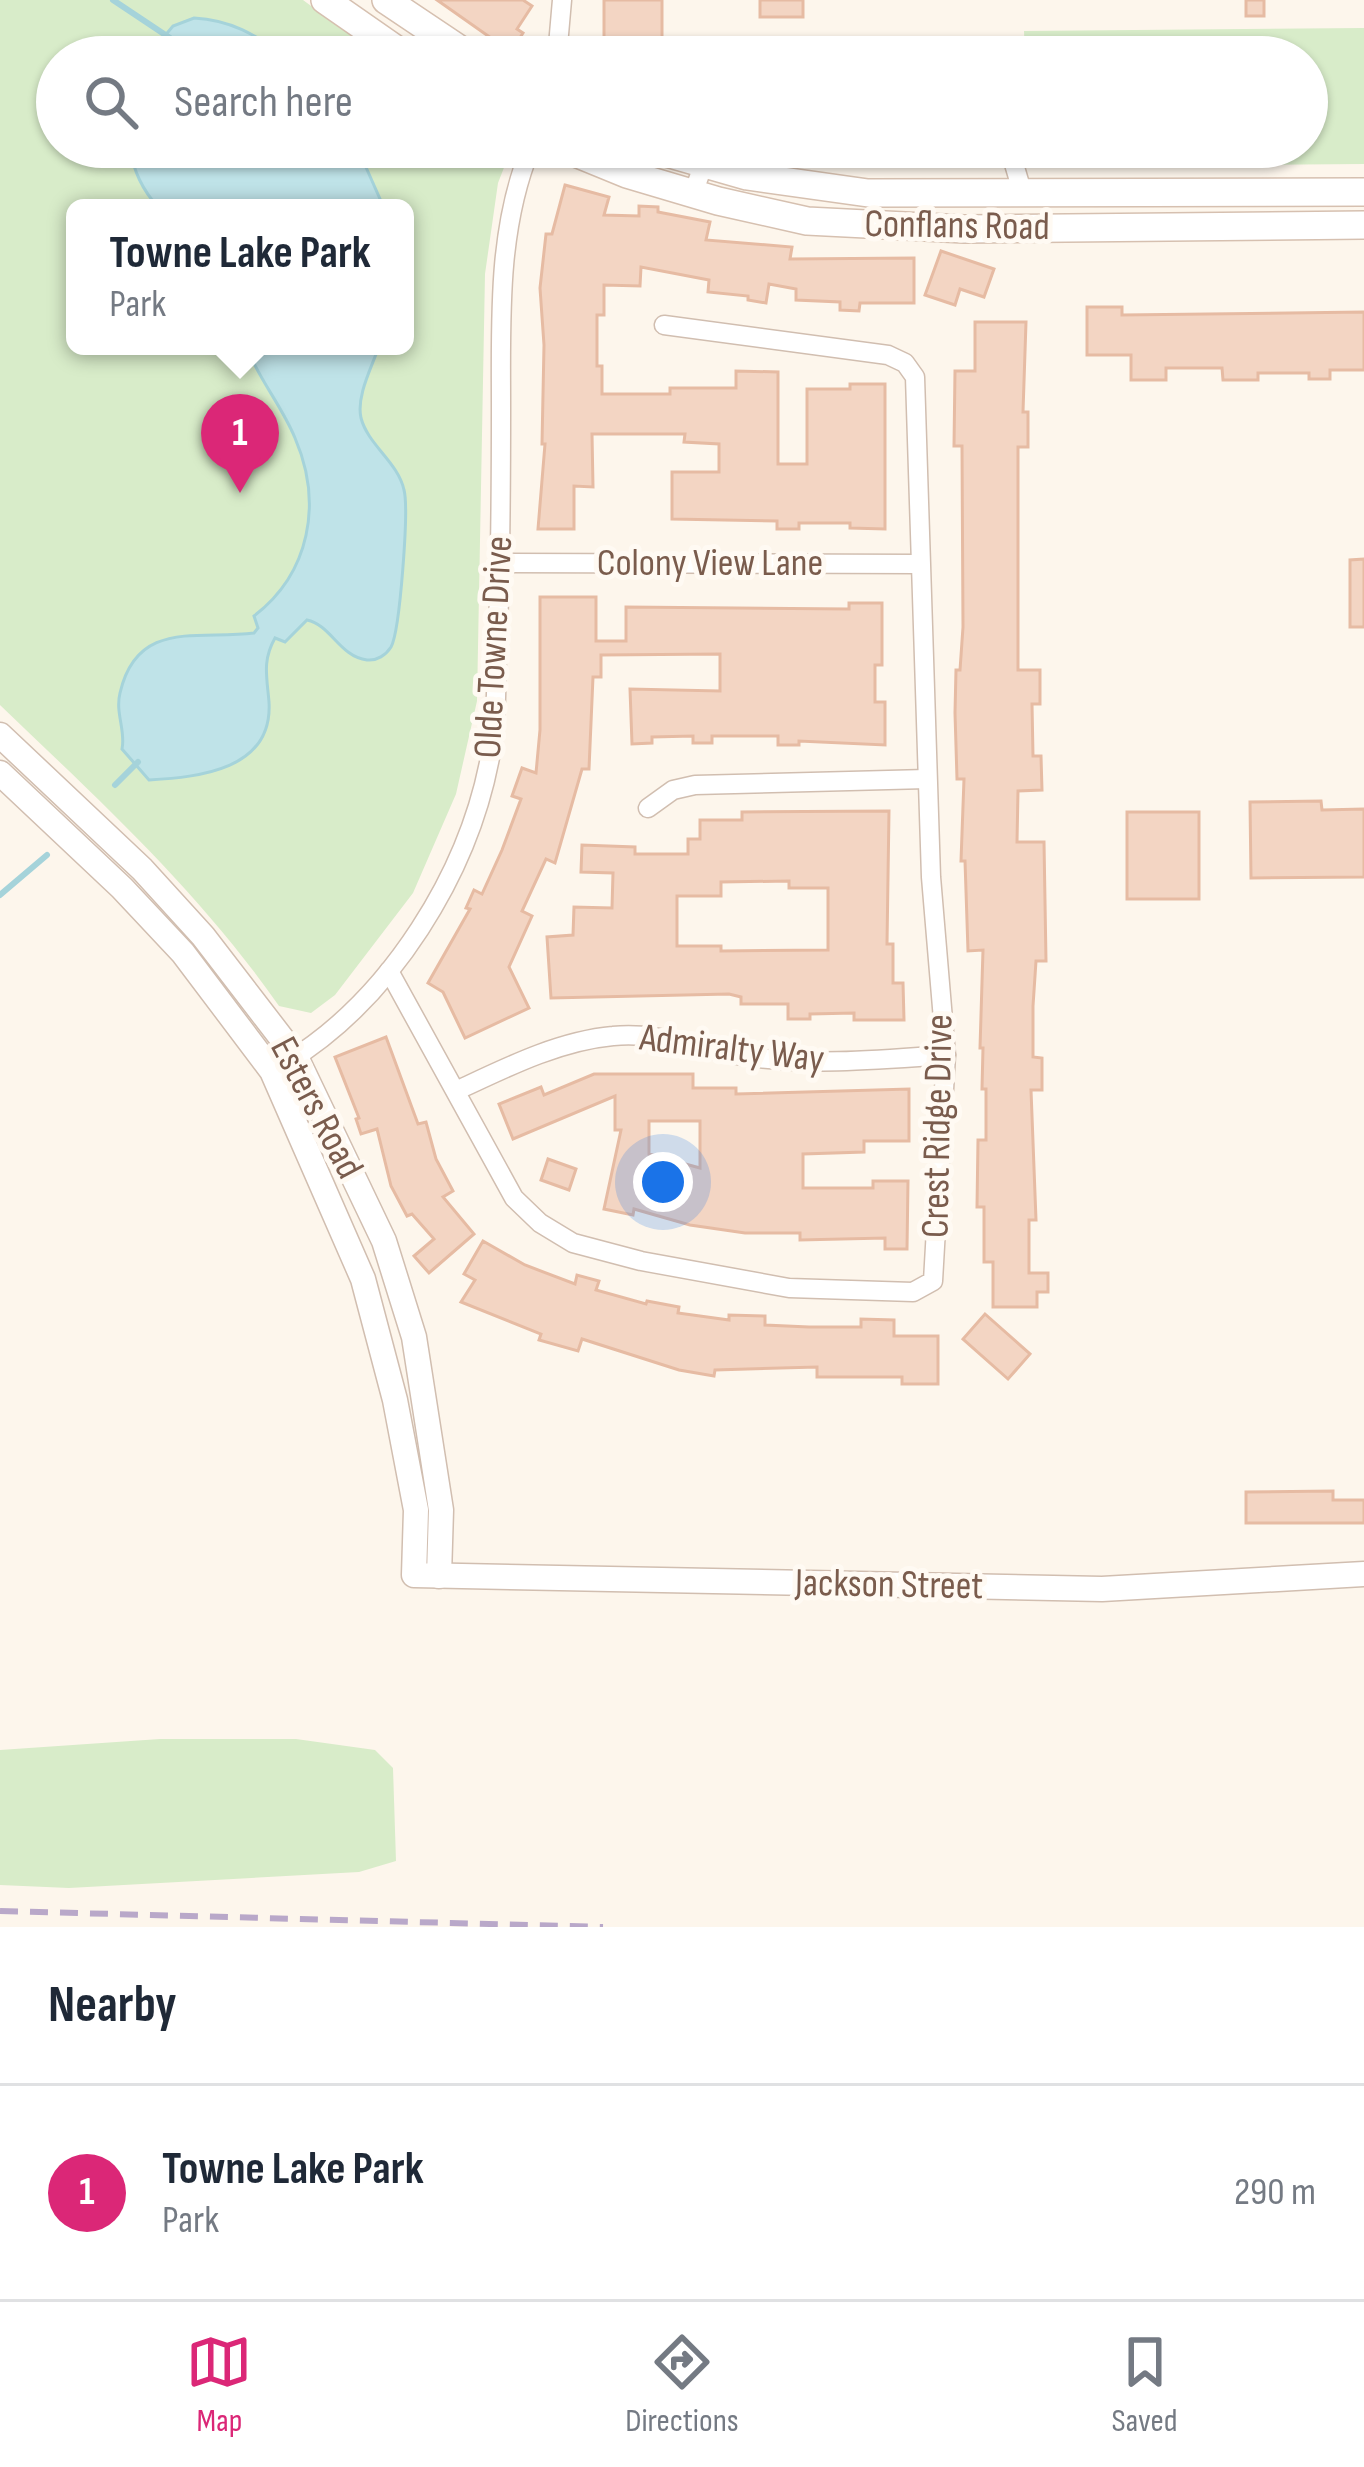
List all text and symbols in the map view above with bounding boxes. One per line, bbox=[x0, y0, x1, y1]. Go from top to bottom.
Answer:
search box bbox=[36, 36, 1328, 168]
icon: search bbox=[78, 69, 144, 135]
text: Search here bbox=[174, 75, 353, 130]
popup bbox=[66, 199, 414, 355]
street label: Conflans Road bbox=[864, 201, 1050, 251]
text: Towne Lake Park bbox=[109, 226, 371, 281]
text: Park bbox=[109, 281, 166, 328]
pin: 1 bbox=[201, 394, 279, 493]
street label: Olde Towne Drive bbox=[465, 535, 523, 759]
street label: Colony View Lane bbox=[597, 540, 823, 587]
street label: Admiralty Way bbox=[636, 1014, 827, 1084]
street label: Crest Ridge Drive bbox=[913, 1014, 963, 1238]
street label: Esters Road bbox=[259, 1029, 373, 1187]
your location bbox=[633, 1152, 693, 1212]
street label: Jackson Street bbox=[793, 1560, 984, 1610]
text: Nearby bbox=[48, 1975, 177, 2036]
text: Towne Lake Park bbox=[162, 2142, 424, 2197]
text: 1 bbox=[79, 2169, 95, 2216]
text: 290 m bbox=[1234, 2169, 1316, 2216]
text: Park bbox=[162, 2197, 219, 2244]
tab: Map bbox=[186, 2329, 252, 2441]
tab: Directions bbox=[625, 2329, 739, 2441]
tab: Saved bbox=[1111, 2329, 1178, 2441]

